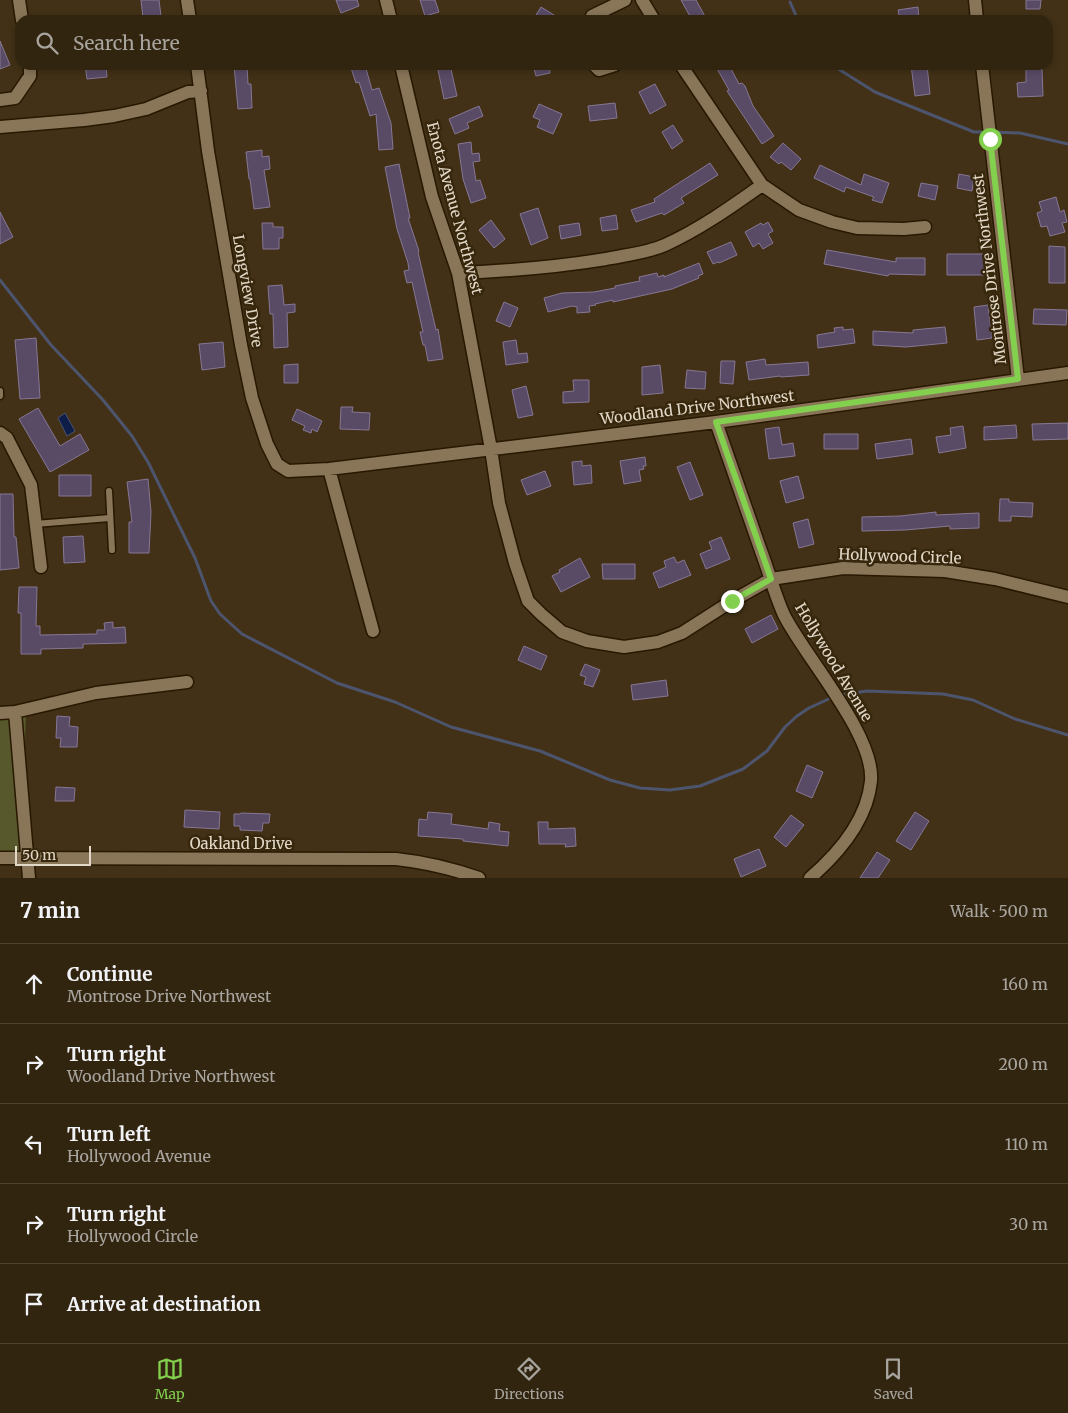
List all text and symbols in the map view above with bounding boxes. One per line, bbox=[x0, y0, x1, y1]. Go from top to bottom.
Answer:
search box bbox=[15, 15, 1053, 70]
icon: search bbox=[33, 29, 61, 57]
text: Search here bbox=[73, 31, 180, 55]
street label: Enota Avenue Northwest bbox=[423, 120, 487, 297]
route start bbox=[979, 128, 1002, 151]
street label: Montrose Drive Northwest bbox=[968, 173, 1010, 365]
street label: Longview Drive bbox=[229, 233, 267, 349]
street label: Woodland Drive Northwest bbox=[598, 386, 795, 428]
street label: Hollywood Circle bbox=[838, 544, 962, 568]
route end bbox=[721, 590, 744, 613]
street label: Hollywood Avenue bbox=[791, 599, 877, 725]
street label: Oakland Drive bbox=[190, 834, 292, 853]
scale bar bbox=[15, 843, 91, 866]
text: 50 m bbox=[22, 846, 56, 864]
text: 7 min bbox=[20, 897, 80, 924]
text: Walk · 500 m bbox=[950, 901, 1048, 921]
text: Continue bbox=[67, 962, 153, 986]
icon: ahead bbox=[20, 970, 48, 998]
text: 160 m bbox=[1002, 974, 1048, 994]
text: Montrose Drive Northwest bbox=[67, 986, 271, 1006]
text: Turn right bbox=[67, 1042, 166, 1066]
icon: right bbox=[20, 1050, 48, 1078]
text: 200 m bbox=[998, 1054, 1048, 1074]
text: Woodland Drive Northwest bbox=[67, 1066, 276, 1086]
text: Turn left bbox=[67, 1122, 151, 1146]
icon: left bbox=[20, 1130, 48, 1158]
text: 110 m bbox=[1005, 1134, 1048, 1154]
text: Hollywood Avenue bbox=[67, 1146, 211, 1166]
text: Turn right bbox=[67, 1202, 166, 1226]
icon: right bbox=[20, 1210, 48, 1238]
text: 30 m bbox=[1009, 1214, 1048, 1234]
text: Hollywood Circle bbox=[67, 1226, 198, 1246]
icon: arrive bbox=[20, 1290, 48, 1318]
text: Arrive at destination bbox=[67, 1292, 261, 1316]
tab: Map bbox=[155, 1355, 185, 1403]
tab: Directions bbox=[494, 1355, 564, 1403]
tab: Saved bbox=[874, 1355, 913, 1403]

